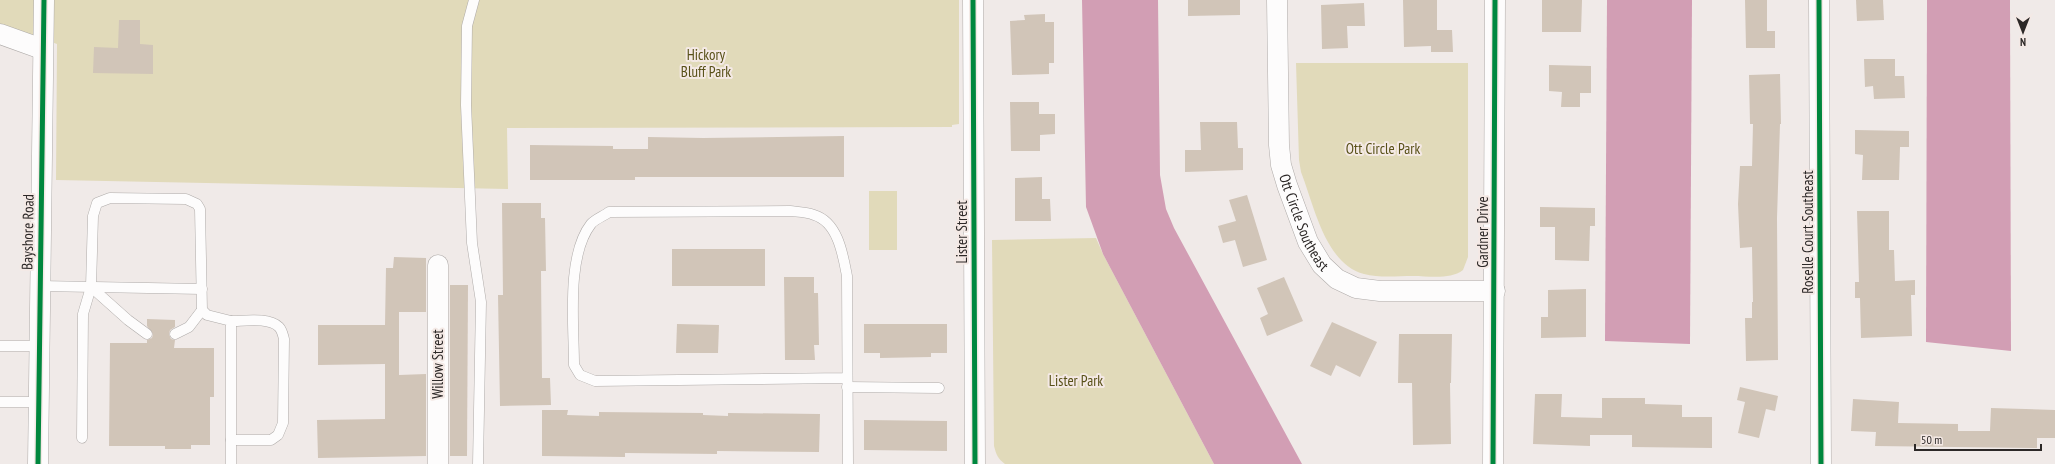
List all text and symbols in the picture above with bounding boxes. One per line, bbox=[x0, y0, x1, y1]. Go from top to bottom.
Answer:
north arrow bbox=[2003, 12, 2043, 52]
text: N bbox=[2020, 35, 2026, 49]
park label: Hickory Bluff Park bbox=[681, 45, 731, 81]
park label: Ott Circle Park bbox=[1346, 139, 1420, 158]
street label: Roselle Court Southeast bbox=[1798, 170, 1817, 294]
street label: Ott Circle Southeast bbox=[1275, 172, 1333, 275]
street label: Bayshore Road bbox=[17, 194, 38, 270]
street label: Gardner Drive bbox=[1473, 196, 1492, 268]
street label: Lister Street bbox=[952, 200, 971, 264]
street label: Willow Street bbox=[428, 329, 447, 399]
park label: Lister Park bbox=[1049, 371, 1103, 390]
scale bar bbox=[1915, 426, 2041, 452]
text: 50 m bbox=[1921, 432, 1942, 447]

